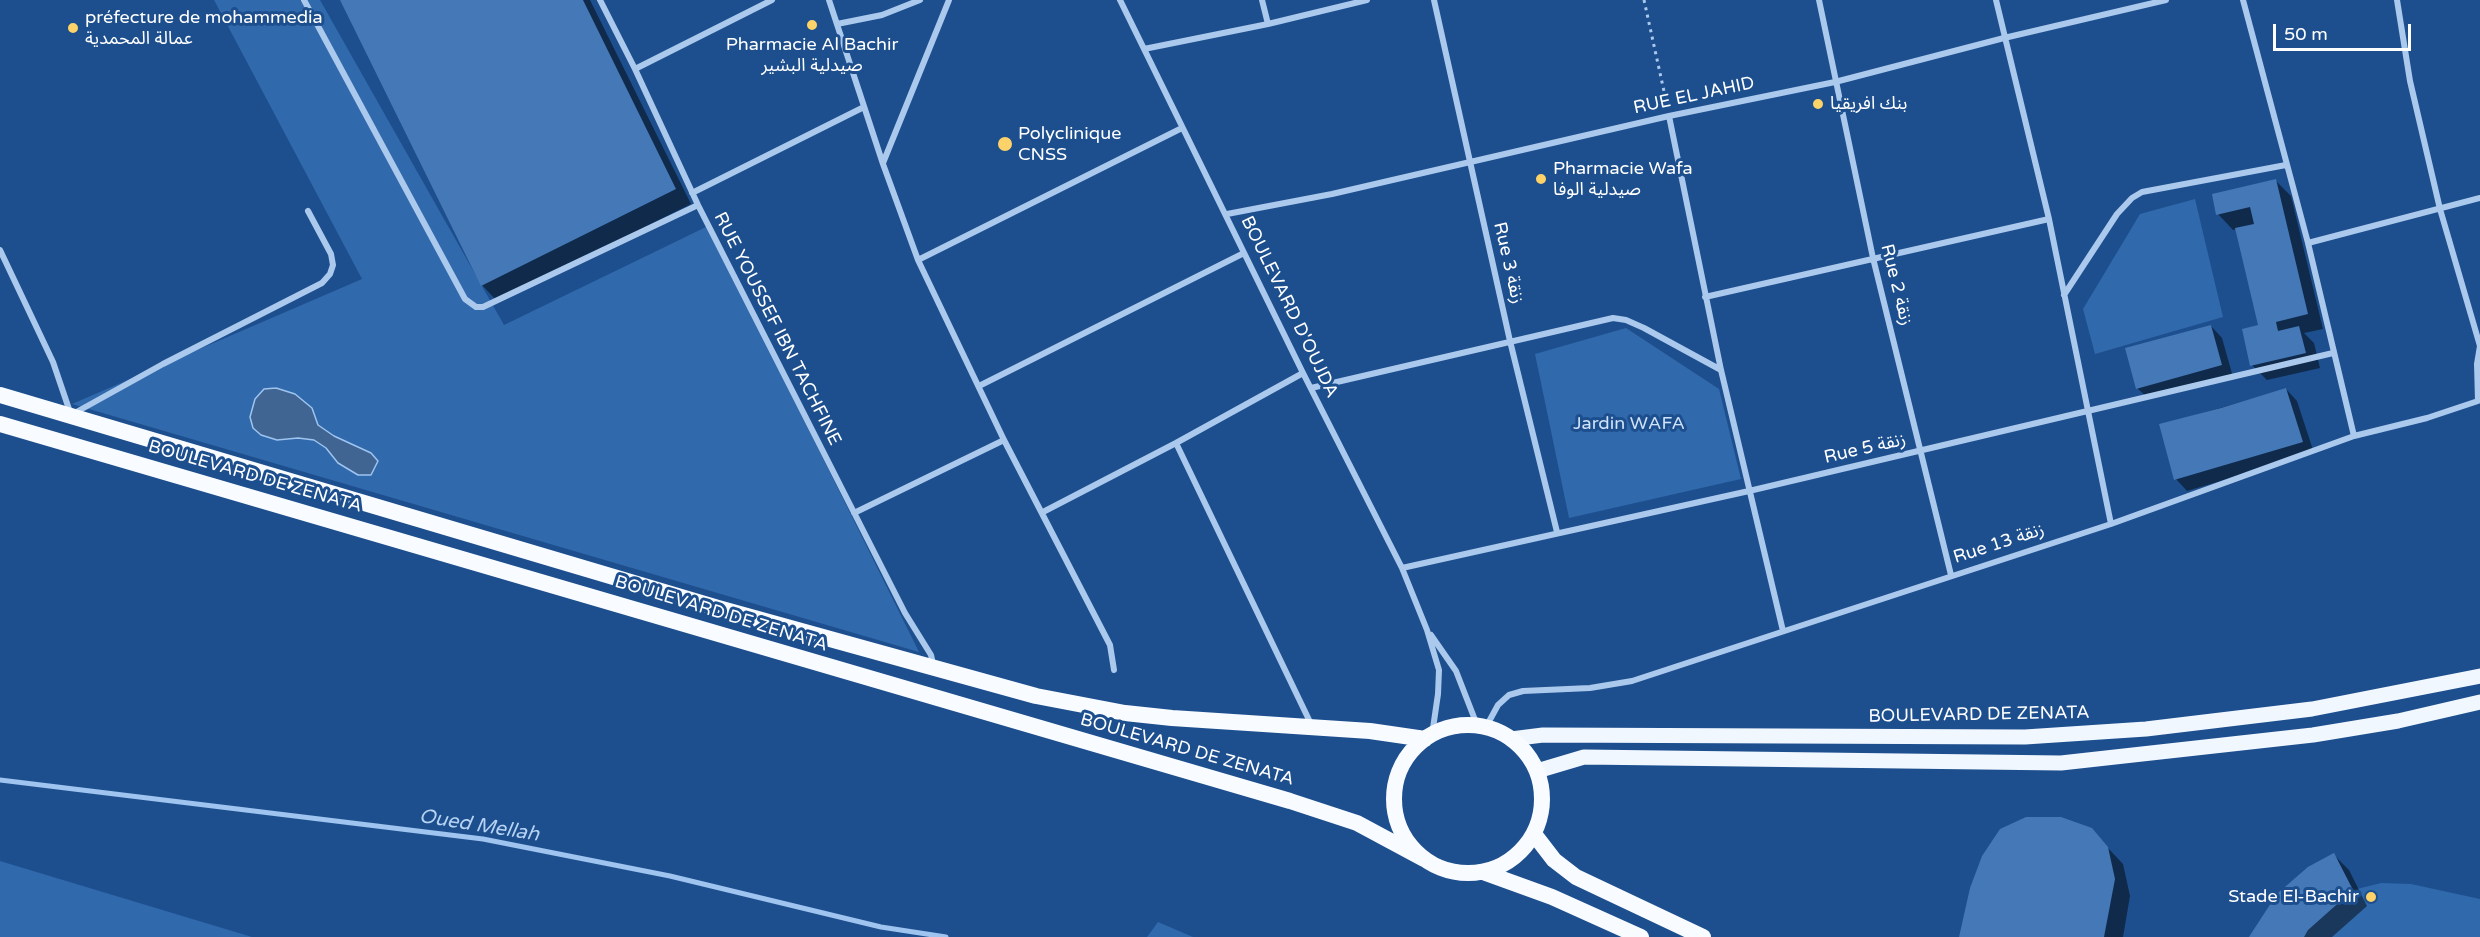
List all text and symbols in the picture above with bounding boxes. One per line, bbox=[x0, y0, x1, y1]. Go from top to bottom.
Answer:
place label: préfecture de mohammedia عمالة المحمدية bbox=[85, 7, 323, 50]
scale bar bbox=[2276, 12, 2414, 50]
marker: Pharmacie Al Bachir صيدلية البشير bbox=[805, 18, 819, 32]
marker: préfecture de mohammedia عمالة المحمدية bbox=[66, 21, 80, 35]
text: 50 m bbox=[2284, 23, 2328, 45]
place label: Pharmacie Al Bachir صيدلية البشير bbox=[726, 34, 898, 76]
street label: RUE EL JAHID bbox=[1631, 73, 1757, 119]
place label: بنك افريقيا bbox=[1830, 93, 1907, 115]
marker: بنك افريقيا bbox=[1811, 97, 1825, 111]
place label: Polyclinique CNSS bbox=[1018, 123, 1121, 166]
marker: Polyclinique CNSS bbox=[996, 135, 1014, 153]
place label: Pharmacie Wafa صيدلية الوفا bbox=[1553, 158, 1693, 201]
marker: Pharmacie Wafa صيدلية الوفا bbox=[1534, 172, 1548, 186]
street label: RUE YOUSSEF IBN TACHFINE bbox=[709, 209, 845, 449]
street label: BOULEVARD D'OUJDA bbox=[1236, 213, 1342, 401]
street label: Rue 3 زنقة bbox=[1488, 220, 1528, 306]
street label: Rue 2 زنقة bbox=[1875, 242, 1917, 328]
park label: Jardin WAFA bbox=[1573, 413, 1685, 435]
street label: Rue 5 زنقة bbox=[1822, 429, 1908, 469]
street label: BOULEVARD DE ZENATA bbox=[146, 436, 364, 518]
street label: Rue 13 زنقة bbox=[1951, 519, 2047, 569]
street label: BOULEVARD DE ZENATA bbox=[612, 571, 830, 657]
street label: BOULEVARD DE ZENATA bbox=[1868, 702, 2090, 728]
street label: BOULEVARD DE ZENATA bbox=[1078, 709, 1296, 791]
water label: Oued Mellah bbox=[417, 805, 541, 847]
place label: Stade El-Bachir bbox=[2228, 886, 2359, 908]
marker: Stade El-Bachir bbox=[2364, 890, 2378, 904]

